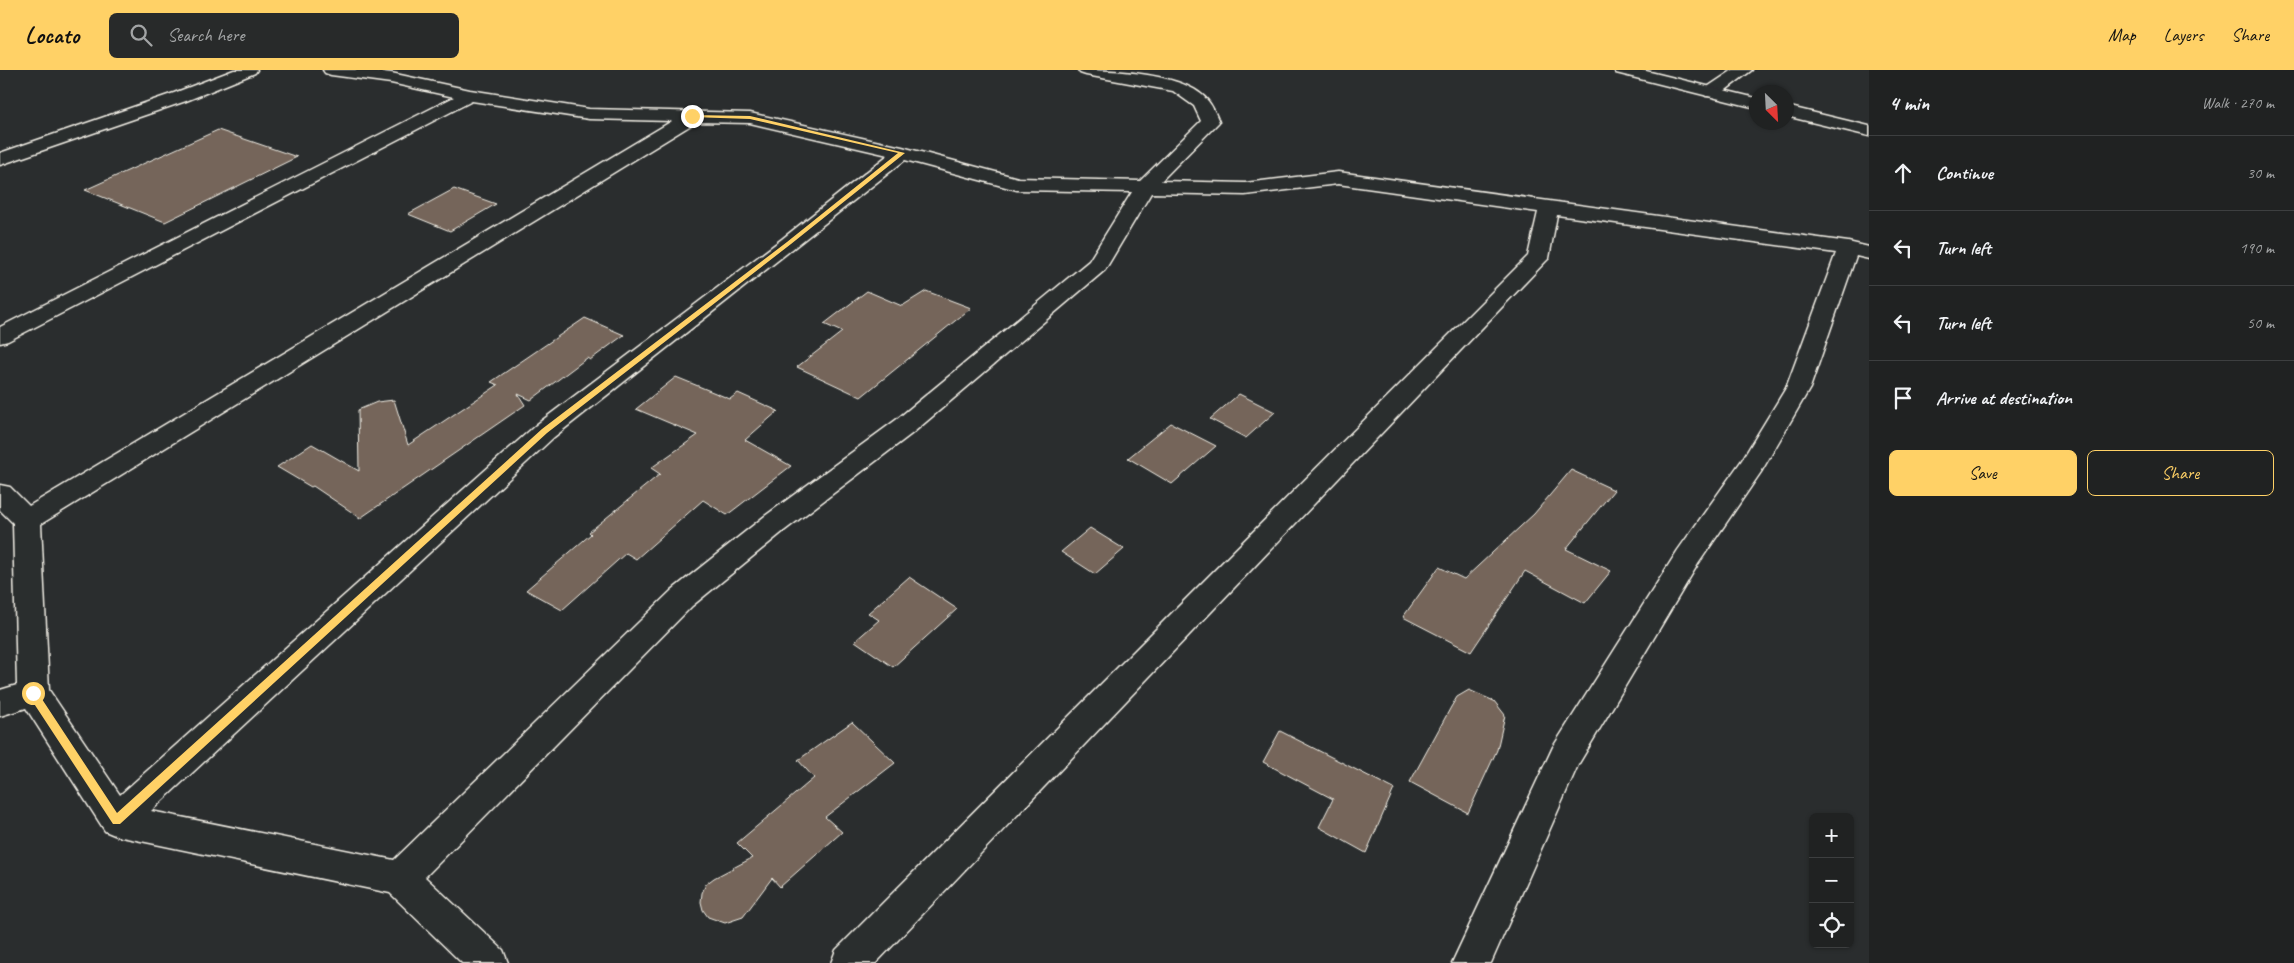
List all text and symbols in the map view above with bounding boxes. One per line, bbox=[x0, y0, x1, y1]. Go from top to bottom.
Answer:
search box bbox=[109, 13, 459, 58]
text: Locato bbox=[25, 20, 79, 50]
icon: search bbox=[127, 21, 155, 49]
text: Search here bbox=[167, 23, 245, 47]
text: Map bbox=[2108, 24, 2136, 46]
text: Layers bbox=[2164, 24, 2203, 46]
text: Share bbox=[2231, 24, 2269, 46]
north arrow bbox=[1749, 85, 1794, 130]
text: 4 min bbox=[1889, 90, 1929, 116]
text: Walk · 270 m bbox=[2202, 93, 2274, 113]
route end bbox=[681, 105, 704, 128]
icon: ahead bbox=[1889, 159, 1917, 187]
text: Continue bbox=[1936, 161, 1993, 185]
text: 30 m bbox=[2247, 163, 2274, 183]
icon: left bbox=[1889, 234, 1917, 262]
text: Turn left bbox=[1936, 236, 1991, 260]
text: 190 m bbox=[2240, 238, 2274, 258]
icon: left bbox=[1889, 309, 1917, 337]
text: Turn left bbox=[1936, 311, 1991, 335]
text: 50 m bbox=[2247, 313, 2274, 333]
icon: arrive bbox=[1889, 384, 1917, 412]
text: Arrive at destination bbox=[1936, 386, 2072, 410]
button: Save bbox=[1889, 450, 2077, 496]
button: Share bbox=[2087, 450, 2274, 496]
route start bbox=[22, 682, 45, 705]
map controls bbox=[1809, 813, 1854, 948]
button: + bbox=[1809, 813, 1854, 858]
button: − bbox=[1809, 858, 1854, 903]
button: locate bbox=[1809, 903, 1854, 948]

